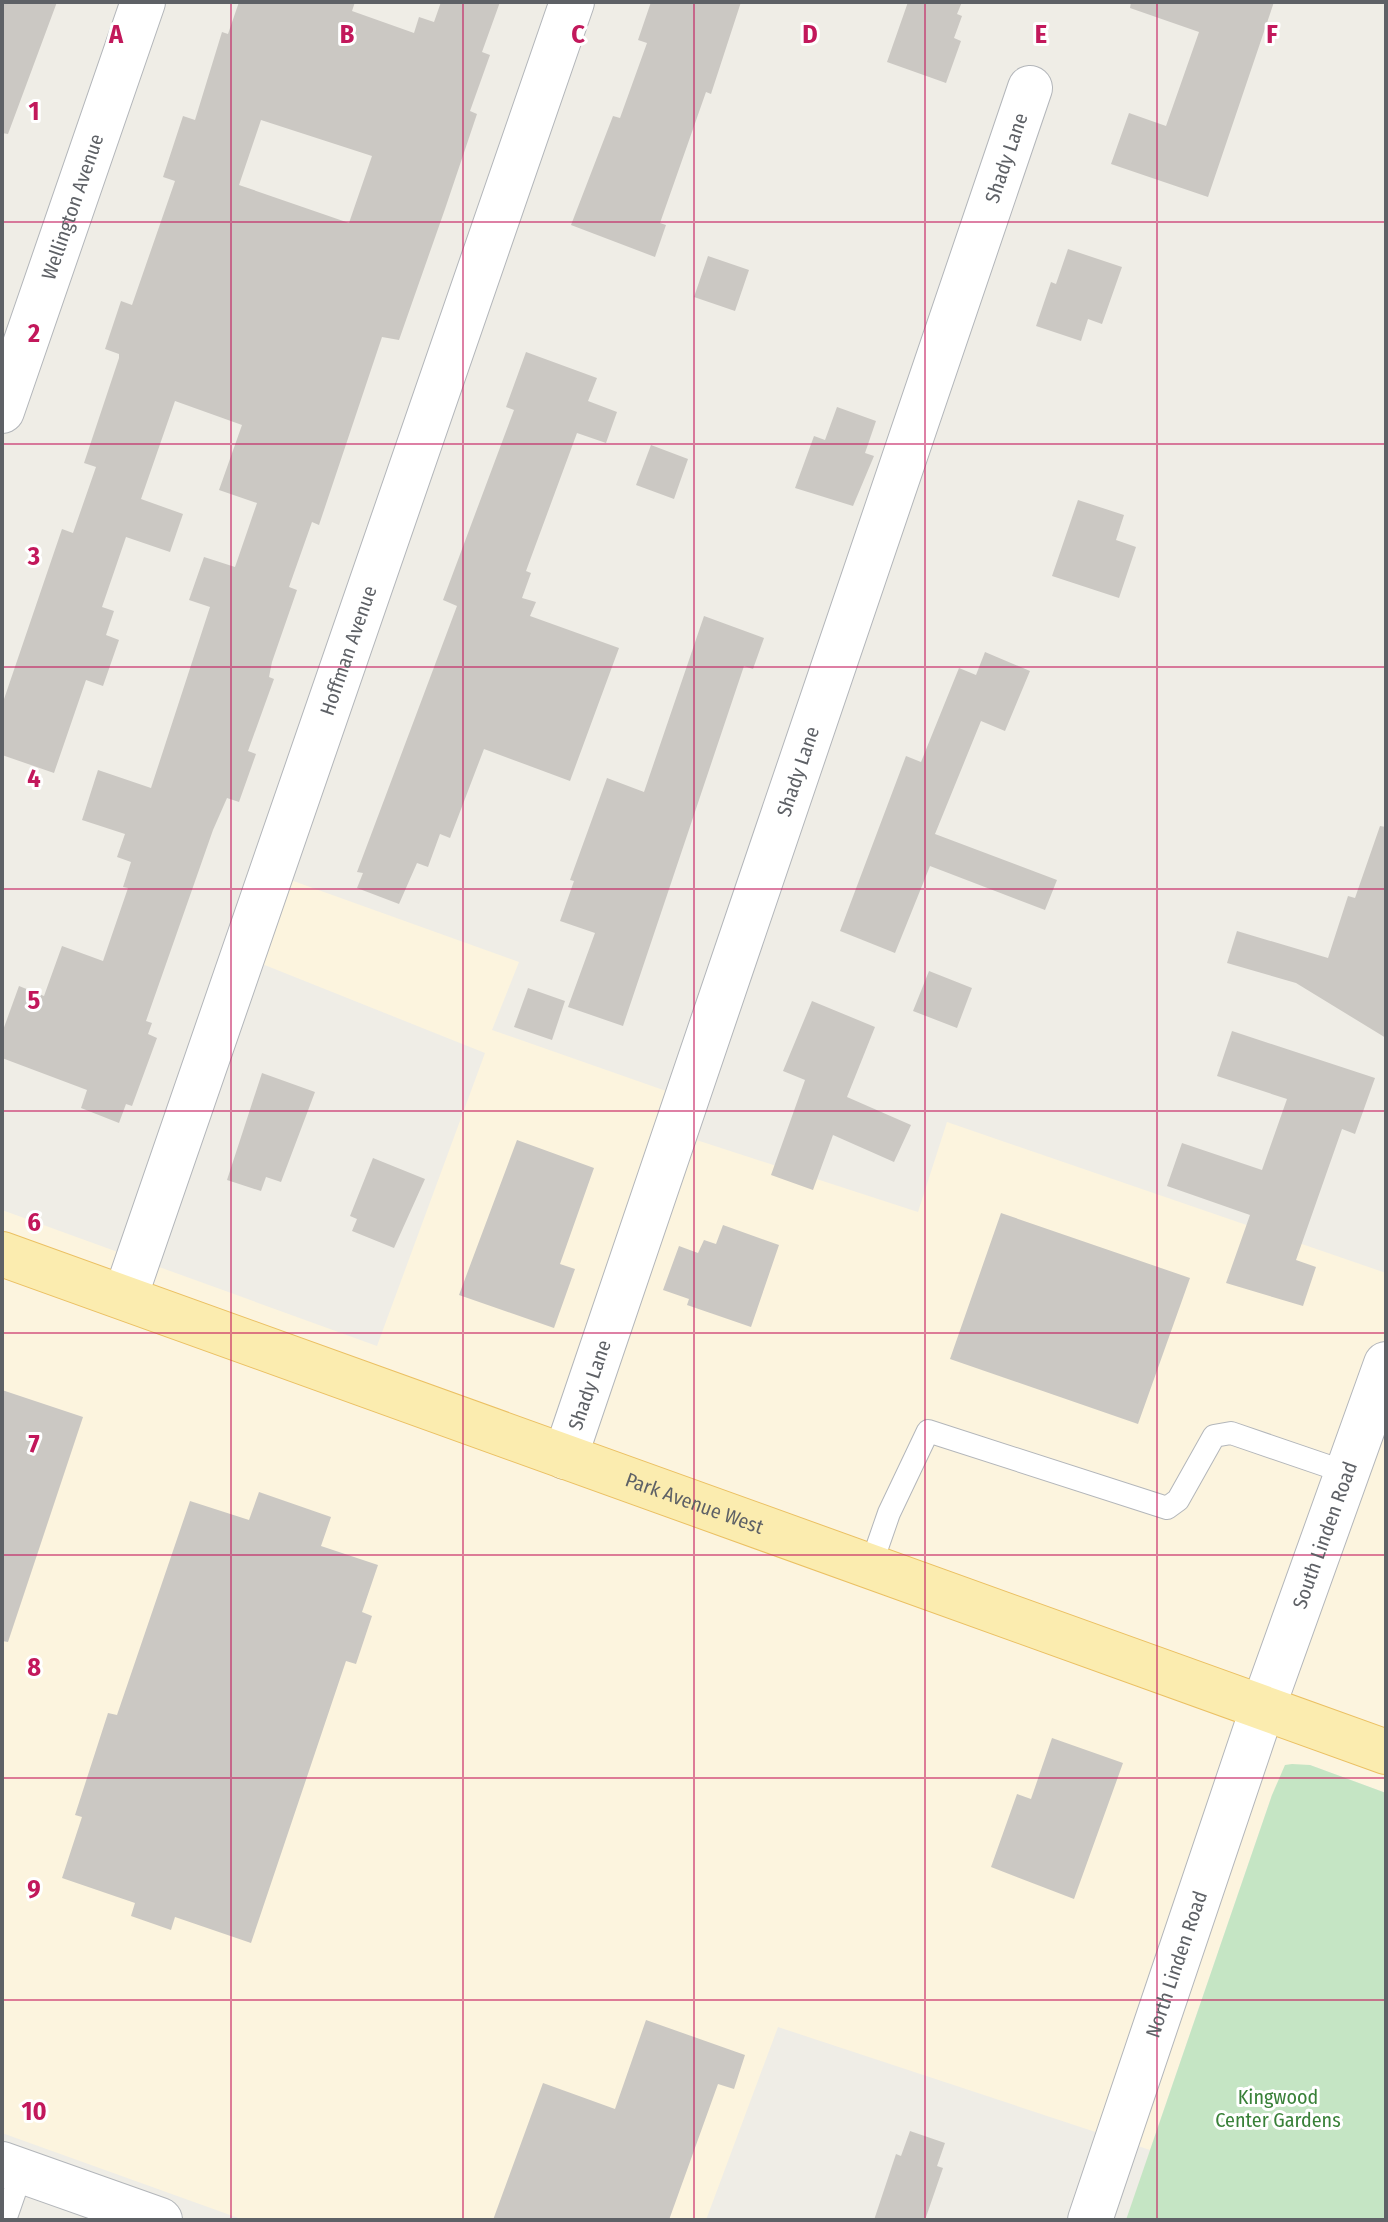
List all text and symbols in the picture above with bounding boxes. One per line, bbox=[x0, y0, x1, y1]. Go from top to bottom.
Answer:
text: A bbox=[108, 19, 124, 50]
text: B bbox=[340, 19, 355, 50]
text: C bbox=[571, 19, 585, 50]
text: D bbox=[802, 19, 818, 50]
text: E bbox=[1035, 19, 1047, 50]
text: F bbox=[1266, 19, 1278, 50]
text: 1 bbox=[29, 96, 40, 127]
street label: Shady Lane bbox=[980, 110, 1033, 206]
street label: Wellington Avenue bbox=[36, 131, 109, 283]
text: 2 bbox=[27, 318, 40, 349]
text: 3 bbox=[27, 541, 40, 572]
street label: Hoffman Avenue bbox=[315, 582, 382, 718]
street label: Shady Lane bbox=[771, 723, 824, 820]
text: 4 bbox=[27, 763, 41, 794]
text: 5 bbox=[28, 985, 41, 1016]
text: 6 bbox=[27, 1207, 41, 1238]
street label: Shady Lane bbox=[563, 1337, 616, 1433]
text: 7 bbox=[28, 1429, 40, 1460]
street label: South Linden Road bbox=[1287, 1458, 1362, 1612]
street label: Park Avenue West bbox=[622, 1467, 767, 1539]
text: 8 bbox=[27, 1652, 41, 1683]
text: 9 bbox=[27, 1874, 41, 1905]
street label: North Linden Road bbox=[1140, 1888, 1212, 2041]
park label: Kingwood Center Gardens bbox=[1215, 2085, 1341, 2132]
text: 10 bbox=[21, 2096, 47, 2127]

